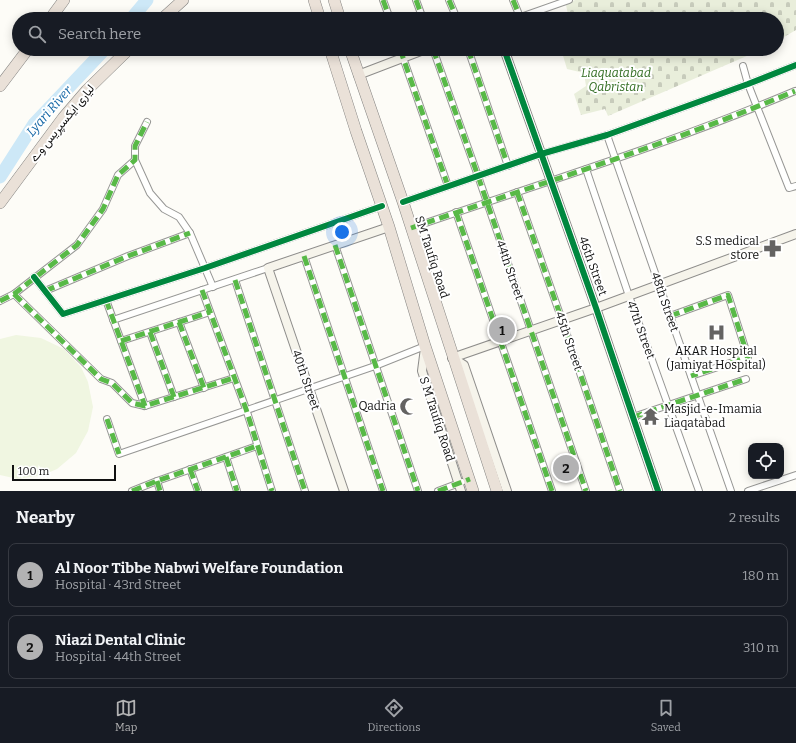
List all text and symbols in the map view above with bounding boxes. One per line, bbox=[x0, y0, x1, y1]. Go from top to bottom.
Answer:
search box bbox=[12, 12, 784, 56]
icon: search bbox=[26, 23, 48, 45]
text: Search here bbox=[58, 25, 141, 43]
park label: Liaquatabad Qabristan bbox=[581, 66, 651, 94]
water label: Lyari River bbox=[23, 82, 75, 139]
street label: لیاری ایکسپریس وے bbox=[27, 82, 98, 165]
street label: SM Taufiq Road bbox=[412, 214, 452, 300]
your location bbox=[332, 222, 352, 242]
street label: 46th Street bbox=[576, 234, 610, 298]
place label: S.S medical store bbox=[695, 234, 760, 262]
street label: 44th Street bbox=[493, 238, 527, 302]
pharmacy icon: S.S medical store bbox=[762, 238, 782, 258]
street label: 48th Street bbox=[648, 270, 682, 334]
street label: 47th Street bbox=[624, 299, 658, 362]
street label: 45th Street bbox=[552, 310, 586, 373]
pin: 1 bbox=[489, 315, 515, 345]
hospital icon: AKAR Hospital (Jamiyat Hospital) bbox=[706, 322, 726, 342]
place label: AKAR Hospital (Jamiyat Hospital) bbox=[666, 344, 766, 372]
street label: 40th Street bbox=[289, 348, 323, 413]
street label: S M Taufiq Road bbox=[417, 375, 457, 463]
mosque icon: Qadria bbox=[399, 396, 419, 416]
place label: Qadria bbox=[358, 399, 396, 413]
place label: Masjid-e-Imamia Liaqatabad bbox=[664, 402, 762, 430]
temple icon: Masjid-e-Imamia Liaqatabad bbox=[641, 406, 661, 426]
map controls bbox=[748, 443, 784, 479]
button: locate bbox=[748, 443, 784, 479]
pin: 2 bbox=[553, 453, 579, 483]
scale bar bbox=[12, 463, 116, 482]
text: 100 m bbox=[18, 465, 49, 478]
text: Nearby bbox=[16, 507, 75, 528]
text: 2 results bbox=[729, 510, 780, 525]
text: Al Noor Tibbe Nabwi Welfare Foundation bbox=[55, 559, 343, 577]
text: 1 bbox=[27, 568, 33, 583]
text: 180 m bbox=[743, 568, 779, 583]
text: Hospital · 43rd Street bbox=[55, 577, 181, 592]
text: Niazi Dental Clinic bbox=[55, 631, 186, 649]
text: 2 bbox=[26, 640, 34, 655]
text: 310 m bbox=[743, 640, 779, 655]
text: Hospital · 44th Street bbox=[55, 649, 181, 664]
tab: Map bbox=[115, 697, 137, 734]
tab: Directions bbox=[368, 697, 420, 734]
tab: Saved bbox=[651, 697, 681, 734]

